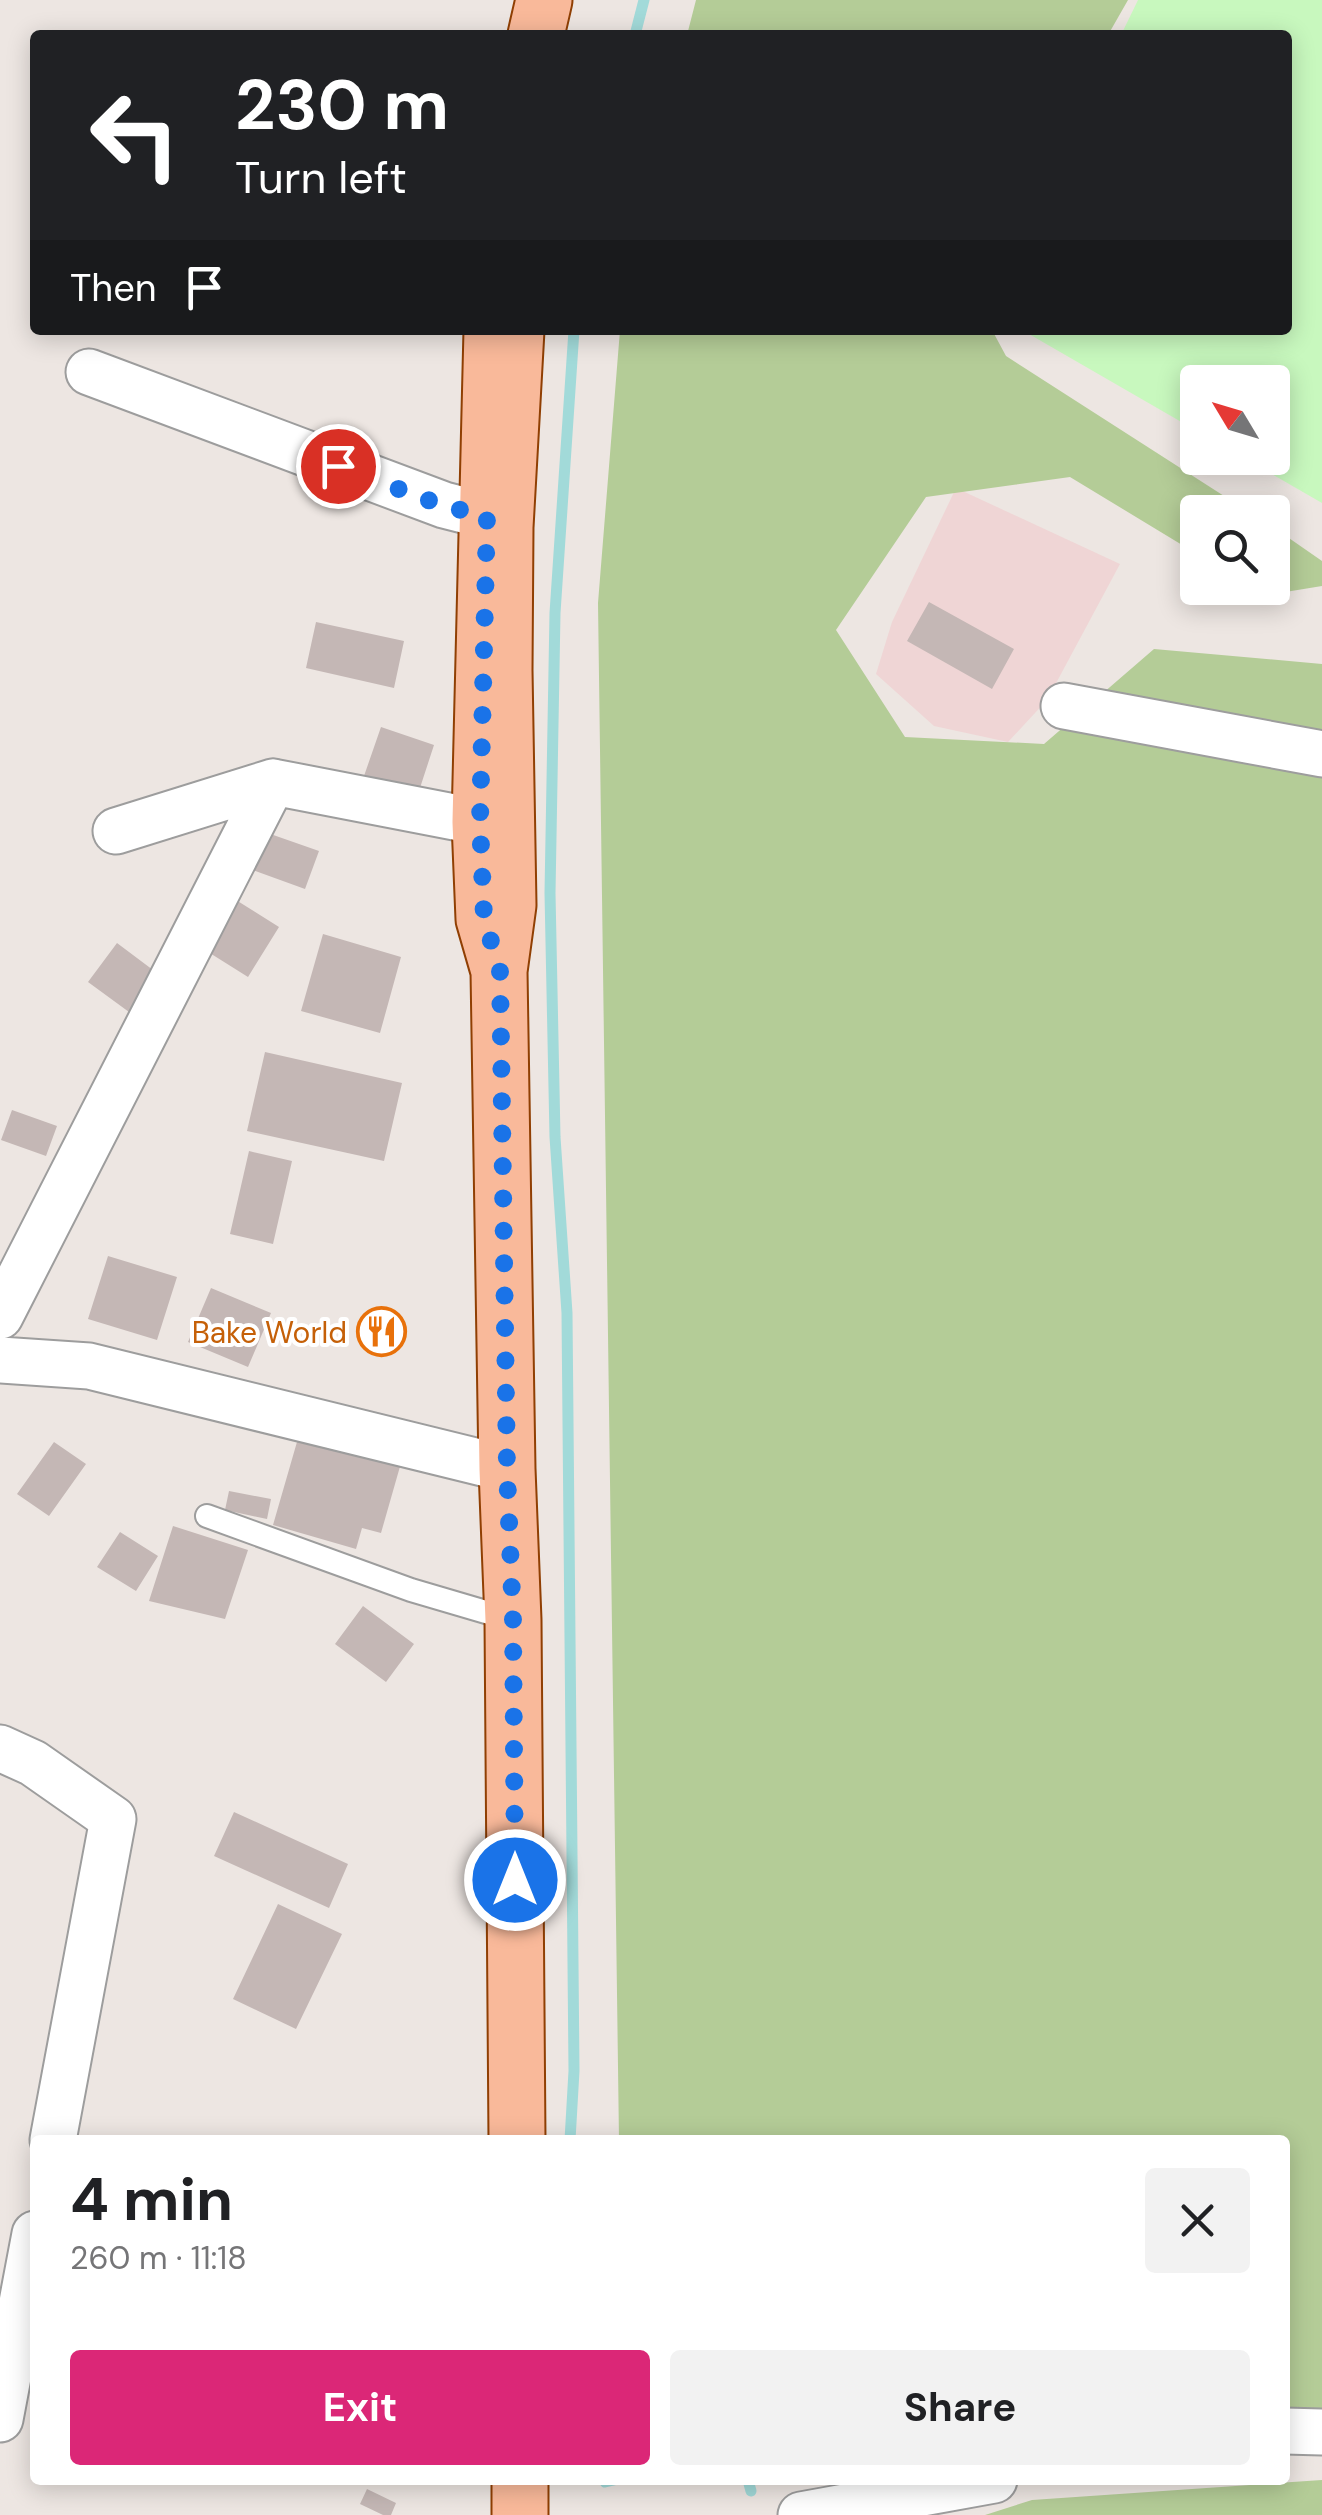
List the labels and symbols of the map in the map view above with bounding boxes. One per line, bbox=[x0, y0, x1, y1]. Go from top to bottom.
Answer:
north arrow bbox=[1180, 365, 1290, 475]
pin bbox=[296, 424, 381, 509]
restaurant icon: Bake World bbox=[356, 1306, 408, 1358]
place label: Bake World bbox=[192, 1313, 347, 1352]
position arrow bbox=[463, 1828, 567, 1932]

